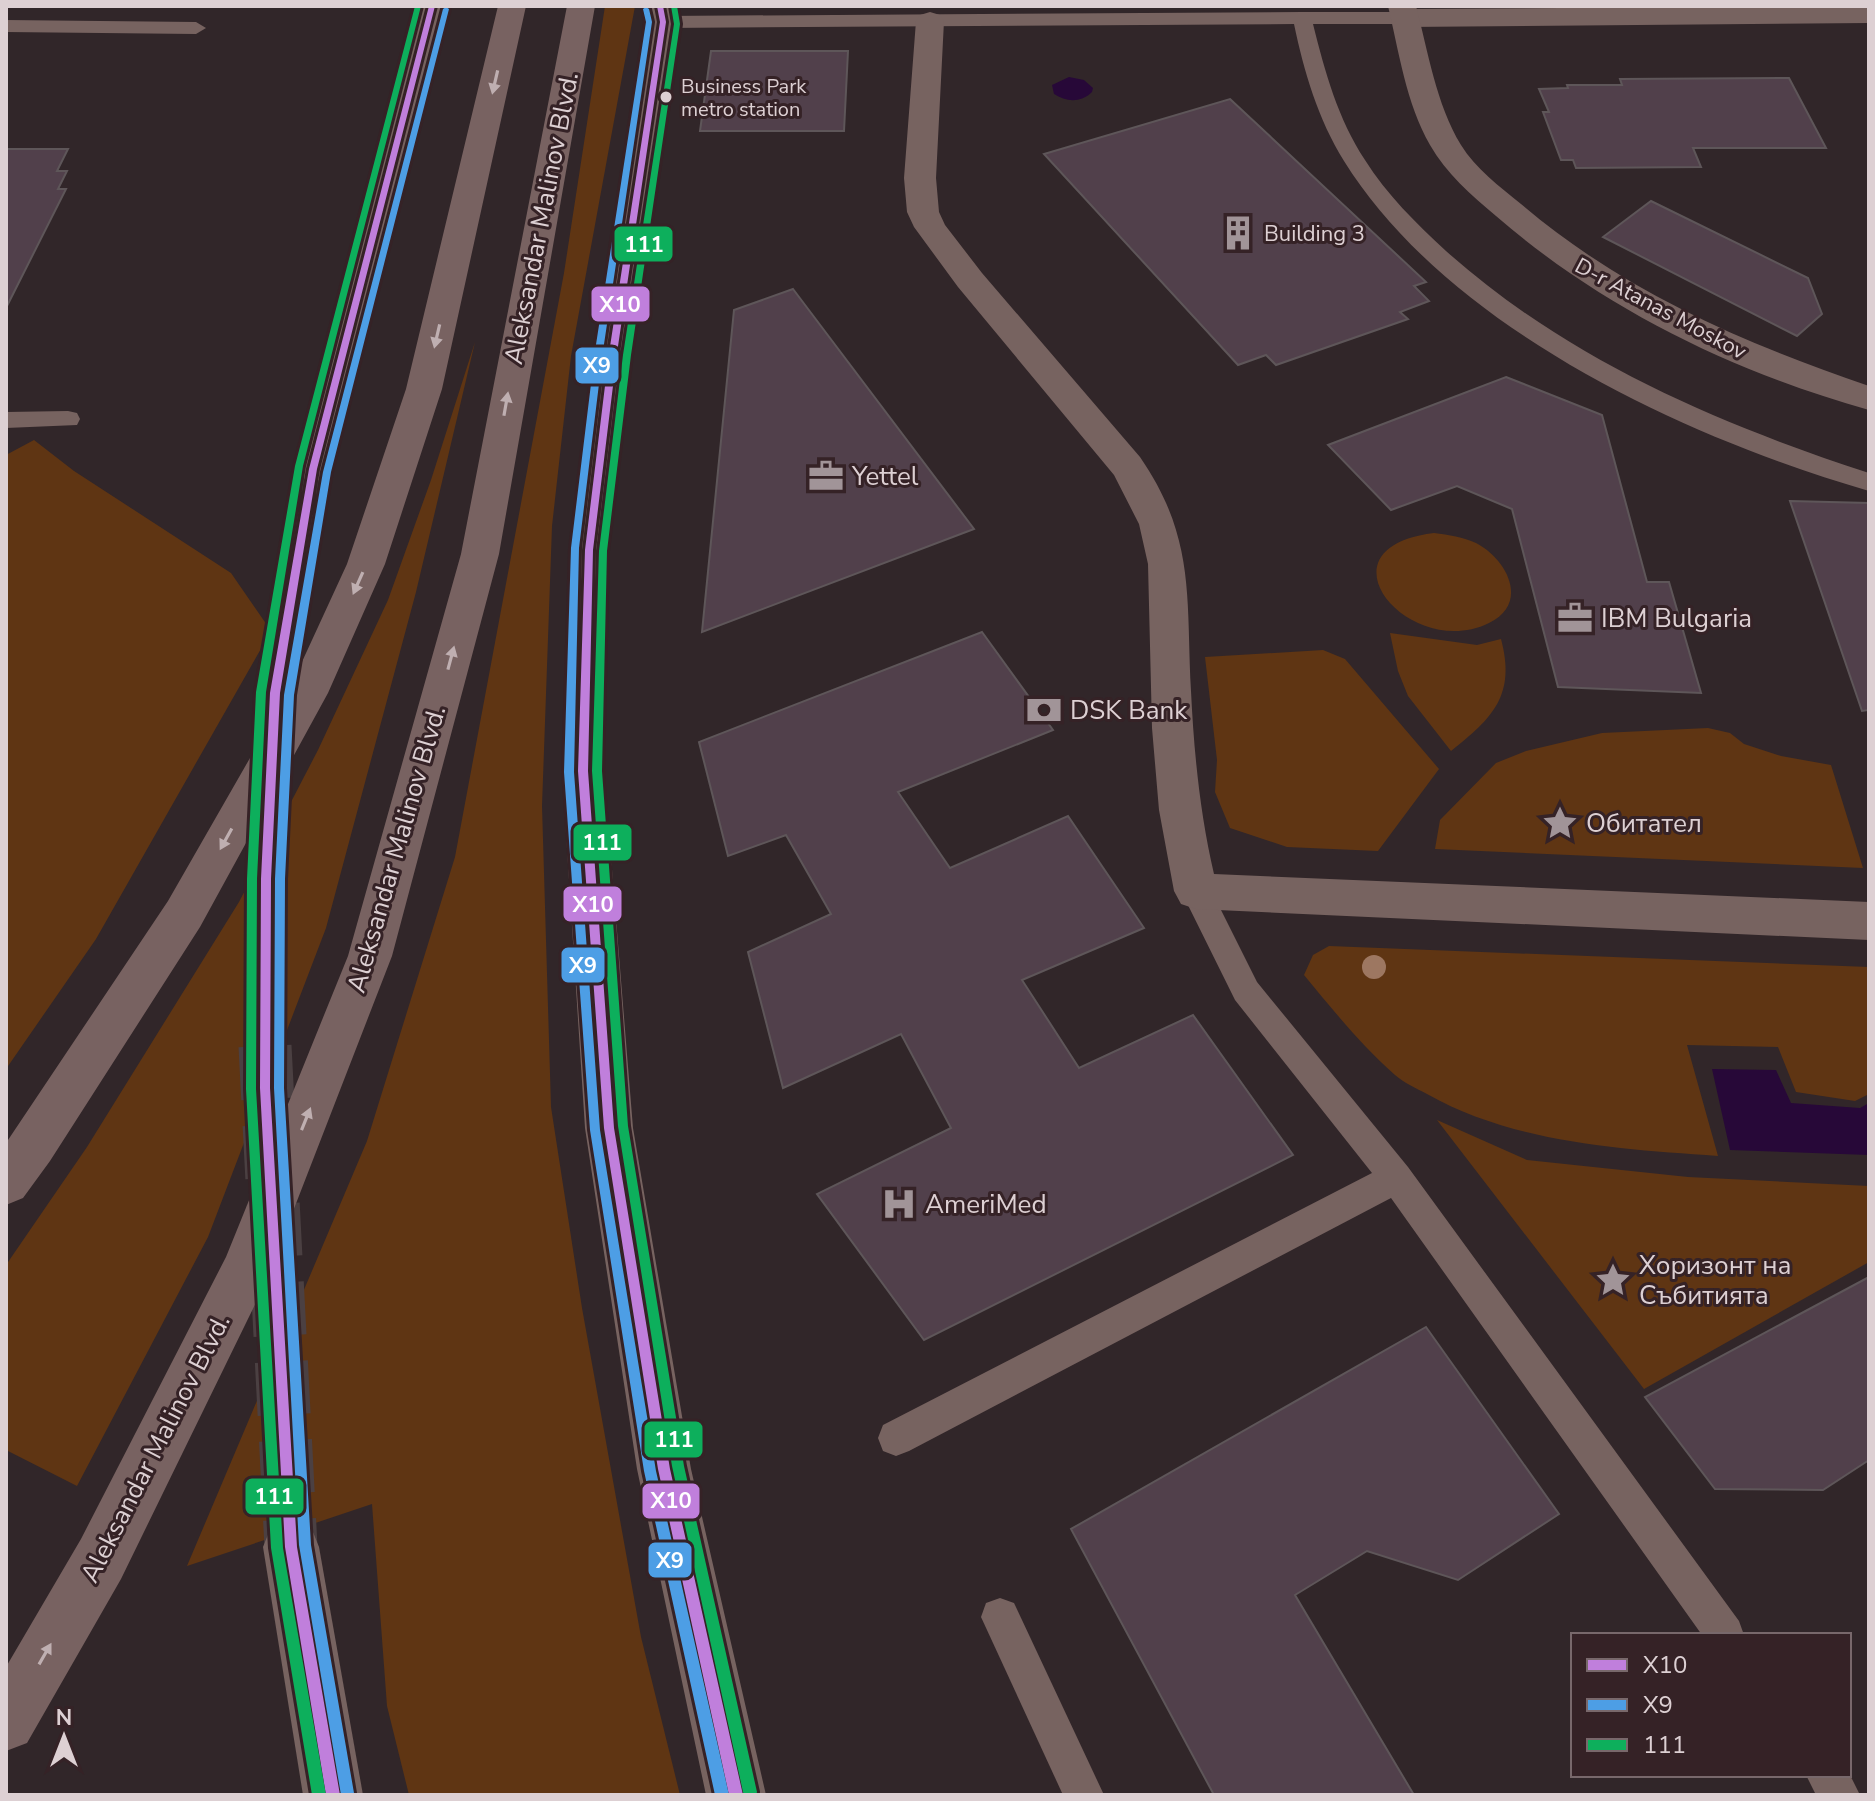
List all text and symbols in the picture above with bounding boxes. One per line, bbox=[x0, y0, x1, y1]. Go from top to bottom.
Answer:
street label: Aleksandar Malinov Blvd. bbox=[496, 69, 587, 367]
one-way arrow bbox=[488, 70, 501, 95]
place label: Business Park metro station bbox=[681, 73, 807, 123]
marker: Business Park metro station bbox=[658, 89, 674, 105]
building icon: Building 3 bbox=[1219, 214, 1257, 252]
place label: Building 3 bbox=[1264, 219, 1365, 249]
line badge: 111 bbox=[613, 225, 674, 263]
text: 111 bbox=[624, 230, 664, 260]
street label: D-r Atanas Moskov bbox=[1569, 251, 1752, 367]
line badge: Х10 bbox=[590, 285, 651, 323]
text: Х10 bbox=[598, 290, 641, 320]
one-way arrow bbox=[430, 323, 443, 348]
line badge: Х9 bbox=[574, 346, 620, 385]
text: Х9 bbox=[582, 351, 611, 381]
one-way arrow bbox=[501, 392, 513, 417]
office icon: Yettel bbox=[807, 457, 845, 495]
place label: Yettel bbox=[851, 459, 919, 494]
one-way arrow bbox=[351, 571, 364, 595]
office icon: IBM Bulgaria bbox=[1556, 599, 1594, 637]
place label: IBM Bulgaria bbox=[1601, 601, 1752, 636]
one-way arrow bbox=[446, 646, 458, 671]
bank icon: DSK Bank bbox=[1025, 691, 1063, 729]
place label: DSK Bank bbox=[1070, 693, 1188, 728]
street label: Aleksandar Malinov Blvd. bbox=[339, 701, 454, 997]
place icon: Обитател bbox=[1541, 804, 1579, 842]
place label: Обитател bbox=[1586, 806, 1702, 841]
line badge: 111 bbox=[572, 823, 633, 862]
one-way arrow bbox=[219, 828, 233, 850]
text: 111 bbox=[582, 828, 622, 858]
line badge: Х10 bbox=[562, 885, 623, 923]
text: Х10 bbox=[571, 890, 614, 920]
line badge: Х9 bbox=[560, 946, 606, 984]
text: Х9 bbox=[568, 951, 597, 981]
one-way arrow bbox=[299, 1107, 312, 1131]
hospital icon: AmeriMed bbox=[880, 1185, 918, 1223]
place label: AmeriMed bbox=[925, 1187, 1047, 1222]
place label: Хоризонт на Събитията bbox=[1639, 1248, 1791, 1313]
place icon: Хоризонт на Събитията bbox=[1594, 1261, 1632, 1299]
street label: Aleksandar Malinov Blvd. bbox=[72, 1308, 239, 1589]
line badge: 111 bbox=[643, 1420, 704, 1459]
text: 111 bbox=[654, 1425, 694, 1455]
line badge: 111 bbox=[244, 1477, 305, 1516]
text: 111 bbox=[254, 1482, 294, 1512]
line badge: Х10 bbox=[641, 1482, 701, 1520]
text: Х10 bbox=[649, 1486, 692, 1516]
line badge: Х9 bbox=[647, 1541, 693, 1579]
text: Х9 bbox=[655, 1546, 684, 1576]
legend bbox=[1571, 1633, 1851, 1777]
one-way arrow bbox=[38, 1643, 52, 1665]
text: Х10 bbox=[1643, 1649, 1687, 1681]
text: Х9 bbox=[1643, 1689, 1673, 1721]
north arrow bbox=[24, 1697, 104, 1777]
text: N bbox=[56, 1703, 72, 1733]
text: 111 bbox=[1643, 1729, 1686, 1761]

